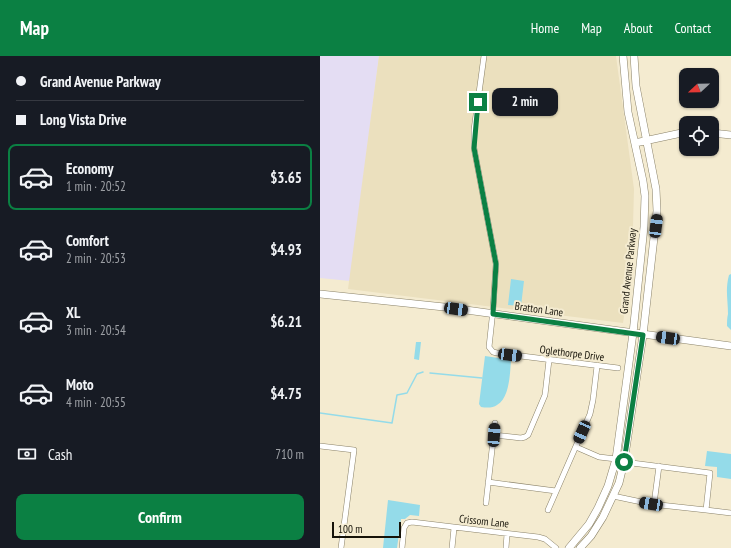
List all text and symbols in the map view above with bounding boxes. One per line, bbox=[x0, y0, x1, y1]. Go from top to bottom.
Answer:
text: Map bbox=[20, 16, 49, 40]
text: Home bbox=[531, 19, 559, 37]
text: Map bbox=[581, 19, 602, 37]
text: About bbox=[624, 19, 653, 37]
text: Contact bbox=[675, 19, 711, 37]
north arrow bbox=[679, 68, 719, 108]
map controls bbox=[679, 68, 719, 156]
text: Grand Avenue Parkway bbox=[40, 72, 161, 91]
callout: 2 min bbox=[492, 88, 558, 116]
route end bbox=[469, 93, 487, 111]
text: 2 min bbox=[512, 93, 538, 110]
text: Long Vista Drive bbox=[40, 110, 127, 129]
button: locate bbox=[679, 116, 719, 156]
icon: car bbox=[18, 159, 54, 195]
text: Economy bbox=[66, 159, 114, 178]
text: $3.65 bbox=[270, 168, 302, 187]
text: 1 min · 20:52 bbox=[66, 178, 126, 195]
car bbox=[649, 213, 663, 239]
street label: Grand Avenue Parkway bbox=[617, 227, 640, 314]
icon: car bbox=[18, 231, 54, 267]
text: Comfort bbox=[66, 231, 109, 250]
text: $4.93 bbox=[270, 240, 302, 259]
text: 2 min · 20:53 bbox=[66, 250, 126, 267]
street label: Bratton Lane bbox=[514, 299, 565, 319]
car bbox=[443, 301, 469, 317]
icon: car bbox=[18, 303, 54, 339]
text: XL bbox=[66, 303, 80, 322]
text: $6.21 bbox=[270, 312, 302, 331]
text: 3 min · 20:54 bbox=[66, 322, 126, 339]
car bbox=[655, 330, 681, 346]
street label: Oglethorpe Drive bbox=[539, 342, 606, 364]
car bbox=[497, 348, 523, 362]
icon: car bbox=[18, 375, 54, 411]
text: Moto bbox=[66, 375, 94, 394]
text: $4.75 bbox=[270, 384, 302, 403]
text: 4 min · 20:55 bbox=[66, 394, 126, 411]
car bbox=[572, 419, 592, 445]
car bbox=[487, 423, 501, 447]
icon: cash bbox=[16, 443, 38, 465]
text: Cash bbox=[48, 445, 72, 464]
text: 710 m bbox=[275, 446, 304, 463]
route start bbox=[615, 453, 633, 471]
button: Confirm bbox=[16, 494, 304, 540]
car bbox=[638, 496, 664, 512]
street label: Crissom Lane bbox=[458, 511, 510, 531]
scale bar bbox=[332, 520, 401, 539]
text: 100 m bbox=[338, 522, 362, 536]

